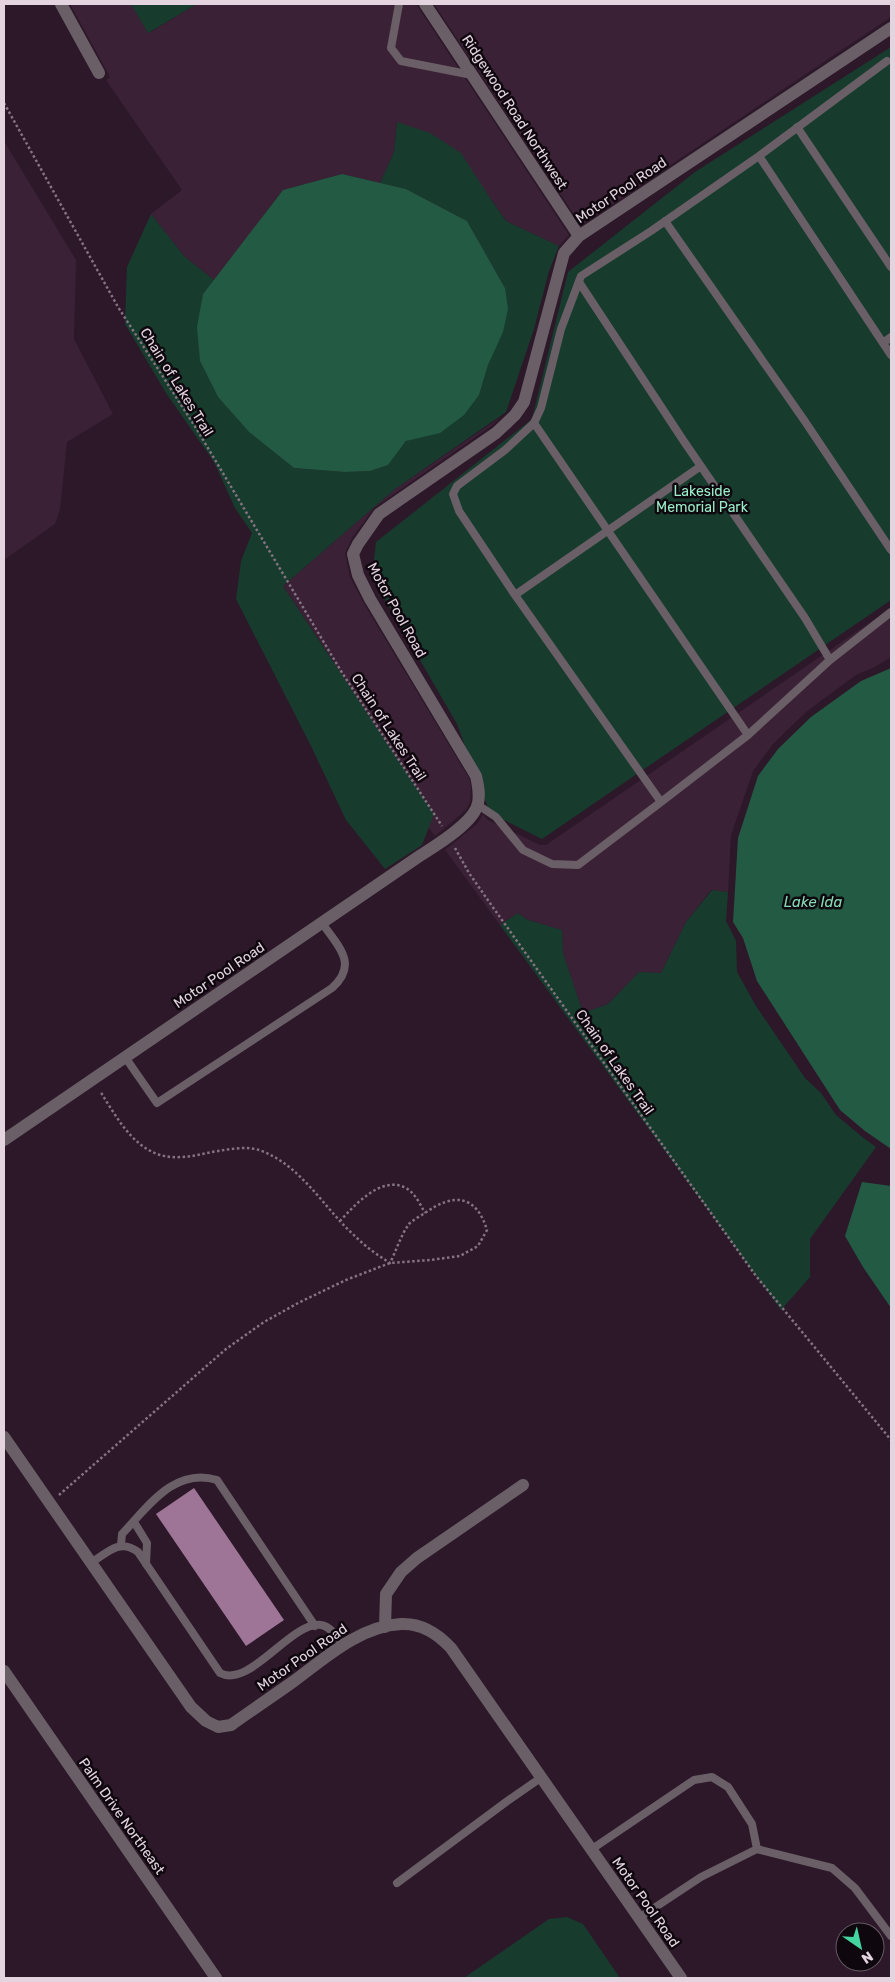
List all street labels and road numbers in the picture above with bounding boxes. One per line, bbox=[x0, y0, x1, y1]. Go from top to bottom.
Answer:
street label: Ridgewood Road Northwest bbox=[458, 32, 571, 193]
street label: Motor Pool Road bbox=[573, 154, 670, 227]
street label: Chain of Lakes Trail bbox=[136, 325, 217, 440]
street label: Motor Pool Road bbox=[363, 560, 430, 661]
street label: Chain of Lakes Trail bbox=[348, 670, 430, 784]
street label: Motor Pool Road bbox=[171, 939, 268, 1012]
street label: Chain of Lakes Trail bbox=[572, 1006, 657, 1118]
street label: Motor Pool Road bbox=[254, 1620, 351, 1695]
street label: Palm Drive Northeast bbox=[75, 1755, 168, 1878]
street label: Motor Pool Road bbox=[608, 1854, 683, 1951]

